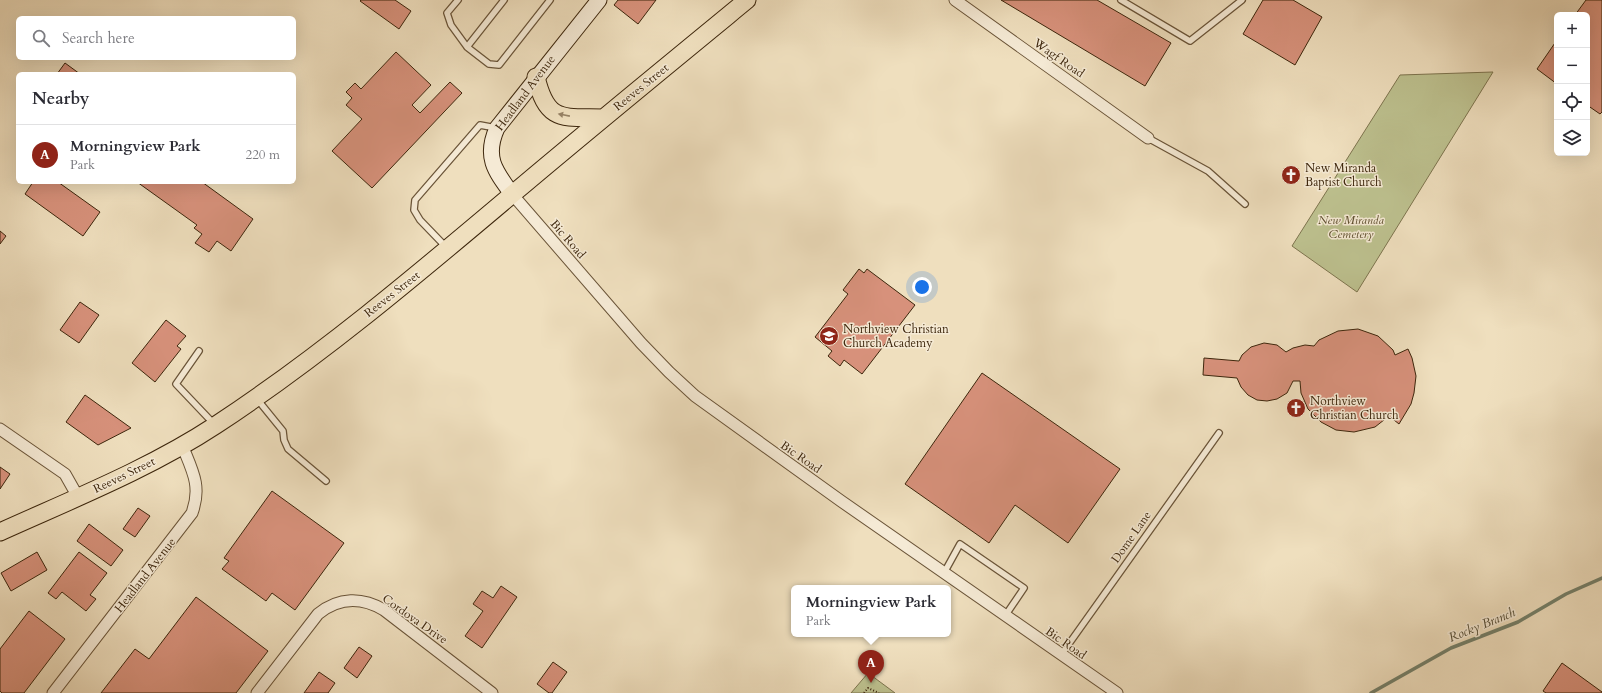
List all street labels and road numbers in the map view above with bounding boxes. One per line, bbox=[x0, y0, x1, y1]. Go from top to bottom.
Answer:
street label: Wagf Road bbox=[1030, 34, 1088, 82]
street label: Headland Avenue bbox=[491, 52, 559, 134]
street label: Reeves Street bbox=[610, 60, 672, 114]
street label: Bic Road bbox=[547, 216, 590, 262]
street label: Reeves Street bbox=[361, 267, 423, 321]
street label: Bic Road bbox=[777, 437, 825, 477]
street label: Reeves Street bbox=[90, 453, 158, 497]
street label: Dome Lane bbox=[1107, 508, 1155, 566]
street label: Headland Avenue bbox=[111, 534, 179, 616]
street label: Cordova Drive bbox=[379, 591, 451, 647]
street label: Bic Road bbox=[1042, 623, 1090, 663]

